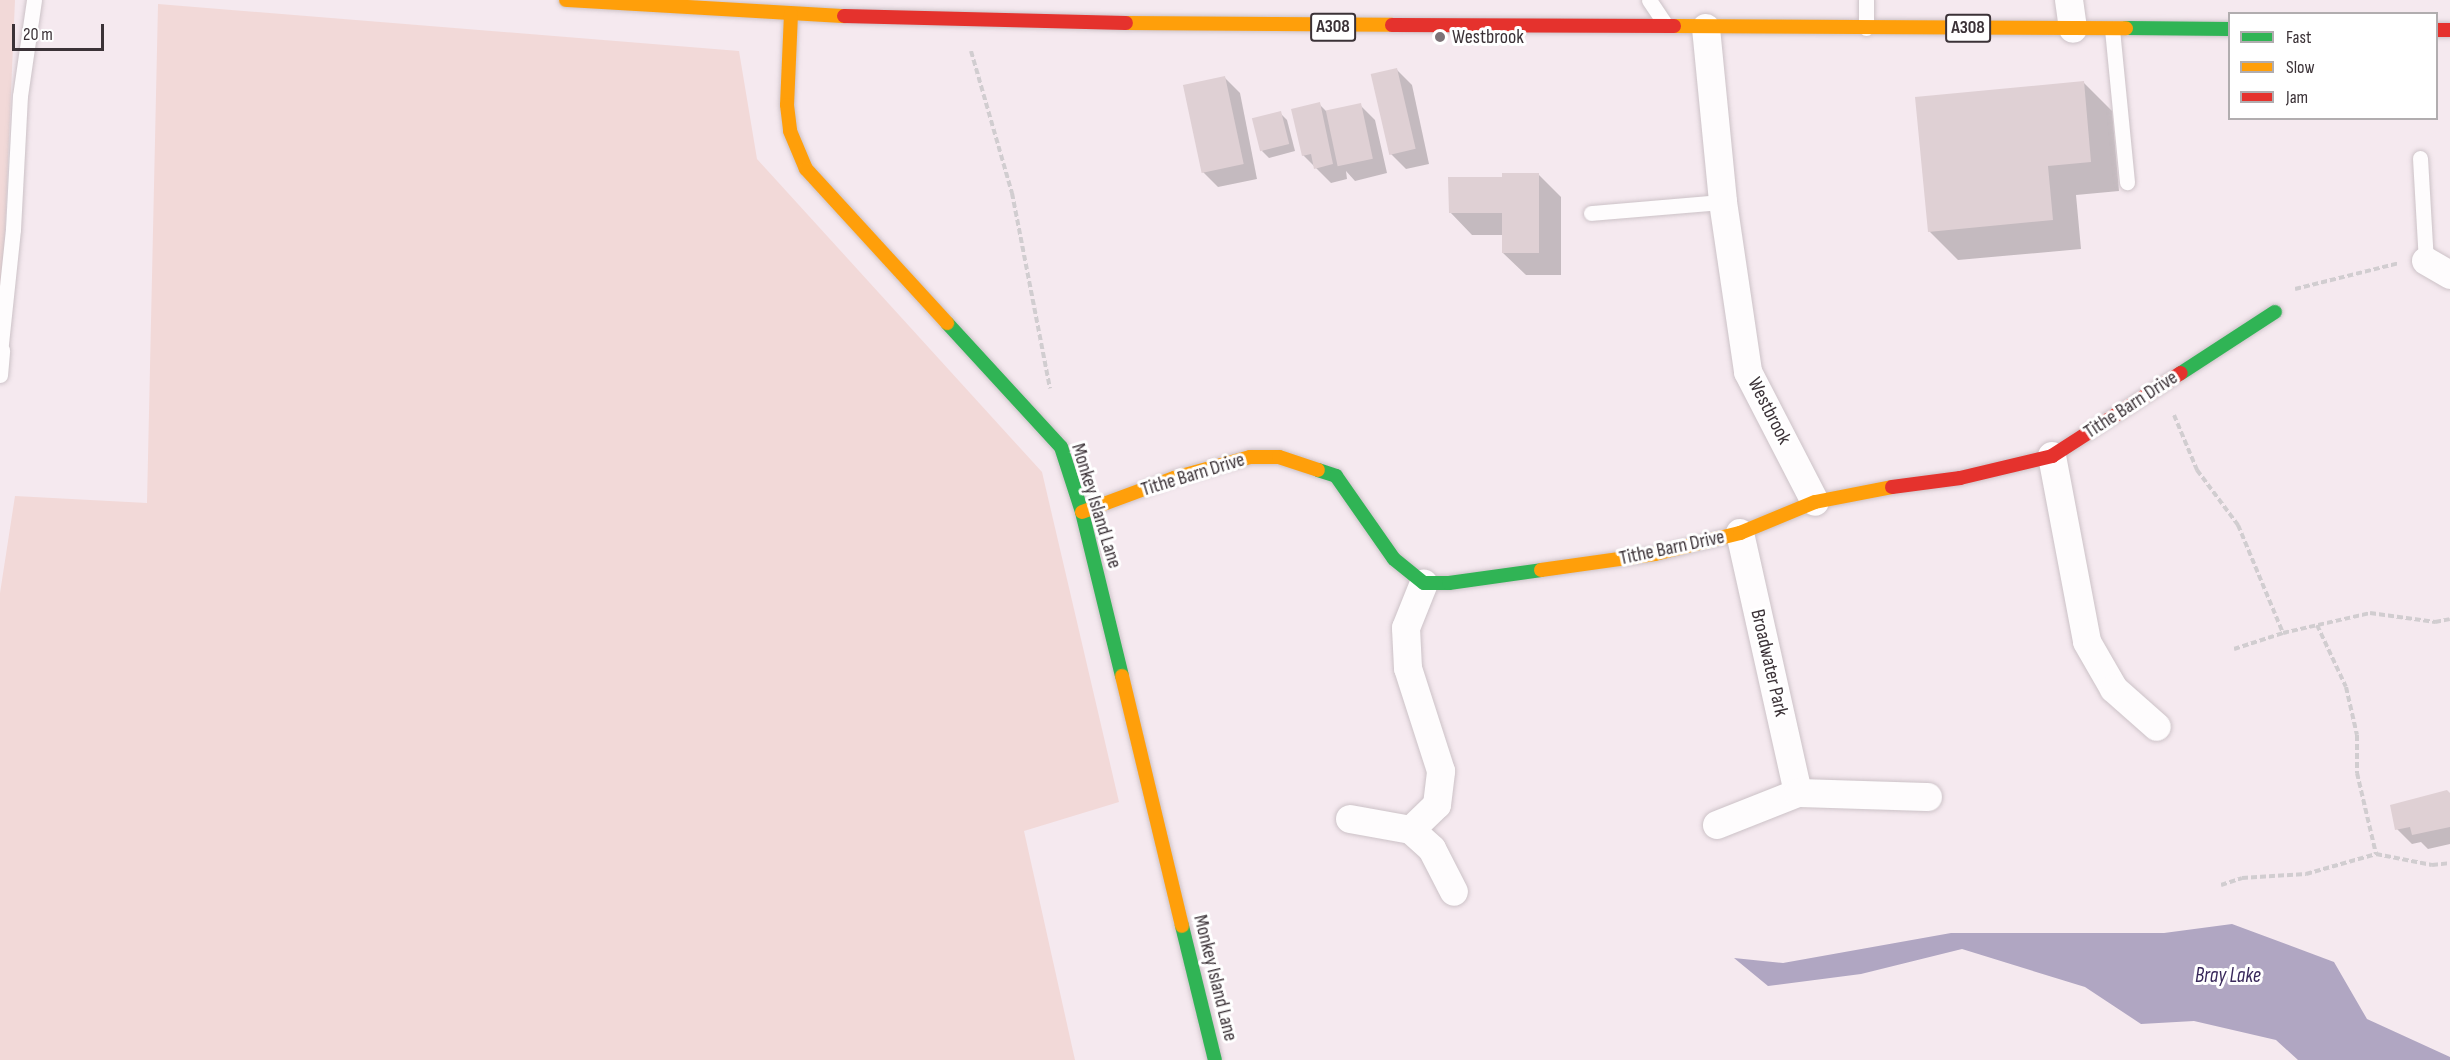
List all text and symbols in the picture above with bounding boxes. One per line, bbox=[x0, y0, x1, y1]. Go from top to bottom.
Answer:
scale bar bbox=[15, 12, 106, 50]
road number: A308 bbox=[1309, 12, 1357, 42]
legend bbox=[2228, 12, 2438, 120]
road number: A308 bbox=[1944, 13, 1992, 43]
text: 20 m bbox=[23, 24, 53, 45]
place label: Westbrook bbox=[1452, 25, 1524, 49]
text: Fast bbox=[2286, 27, 2311, 48]
marker: Westbrook bbox=[1433, 30, 1447, 44]
text: Slow bbox=[2286, 57, 2315, 78]
text: Jam bbox=[2286, 87, 2308, 108]
street label: Tithe Barn Drive bbox=[2080, 366, 2182, 444]
street label: Westbrook bbox=[1742, 373, 1796, 449]
street label: Monkey Island Lane bbox=[1066, 441, 1126, 571]
street label: Tithe Barn Drive bbox=[1138, 448, 1248, 502]
street label: Tithe Barn Drive bbox=[1617, 525, 1727, 571]
street label: Broadwater Park bbox=[1745, 607, 1793, 719]
street label: Monkey Island Lane bbox=[1188, 912, 1242, 1044]
water label: Bray Lake bbox=[2195, 963, 2261, 989]

